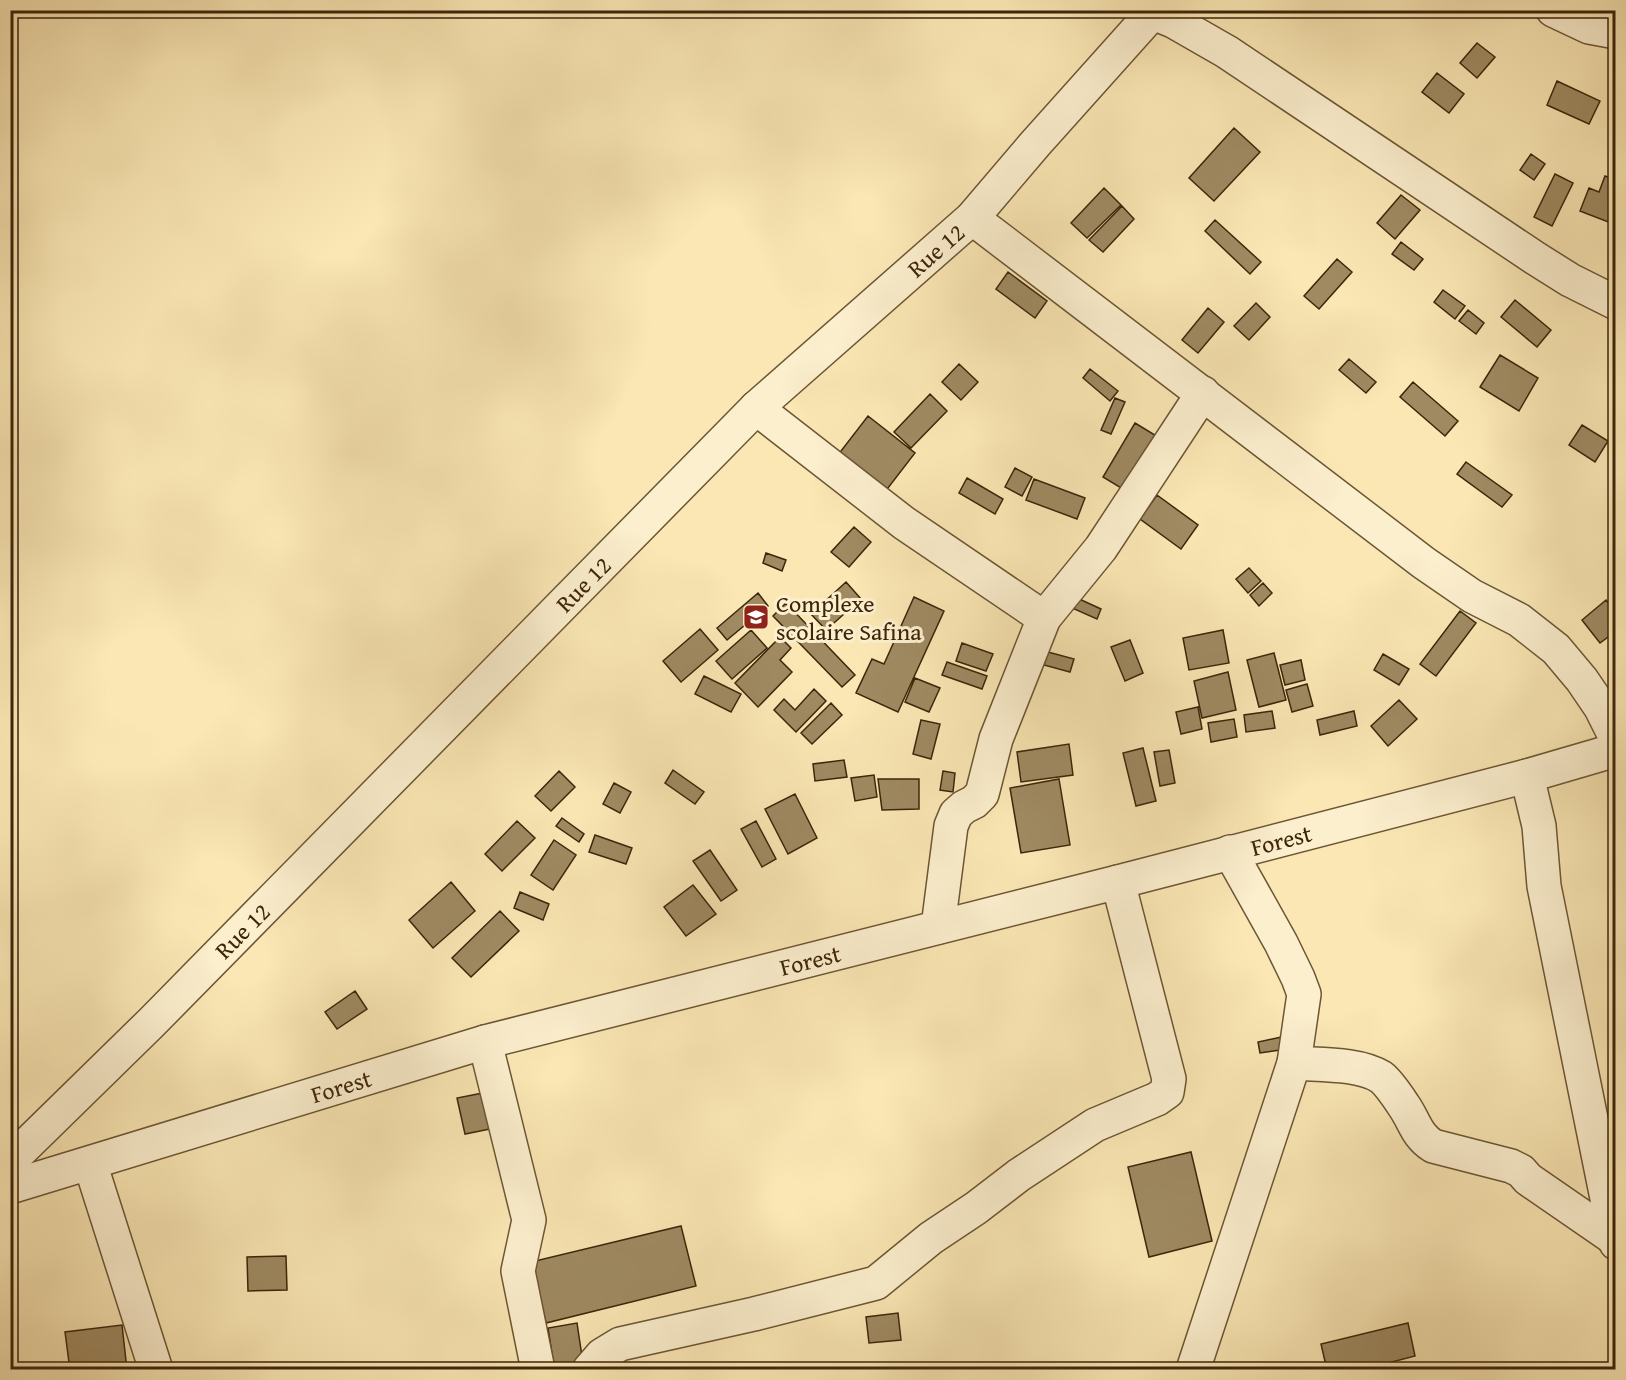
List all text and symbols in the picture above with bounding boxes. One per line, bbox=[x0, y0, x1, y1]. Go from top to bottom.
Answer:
street label: Rue 12 bbox=[899, 215, 972, 285]
street label: Rue 12 bbox=[547, 548, 619, 620]
place label: Complexe scolaire Safina bbox=[776, 586, 922, 649]
school or university icon: Complexe scolaire Safina bbox=[741, 602, 771, 632]
street label: Forest bbox=[1247, 815, 1316, 864]
street label: Rue 12 bbox=[206, 895, 278, 967]
street label: Forest bbox=[776, 935, 845, 984]
street label: Forest bbox=[306, 1060, 376, 1112]

